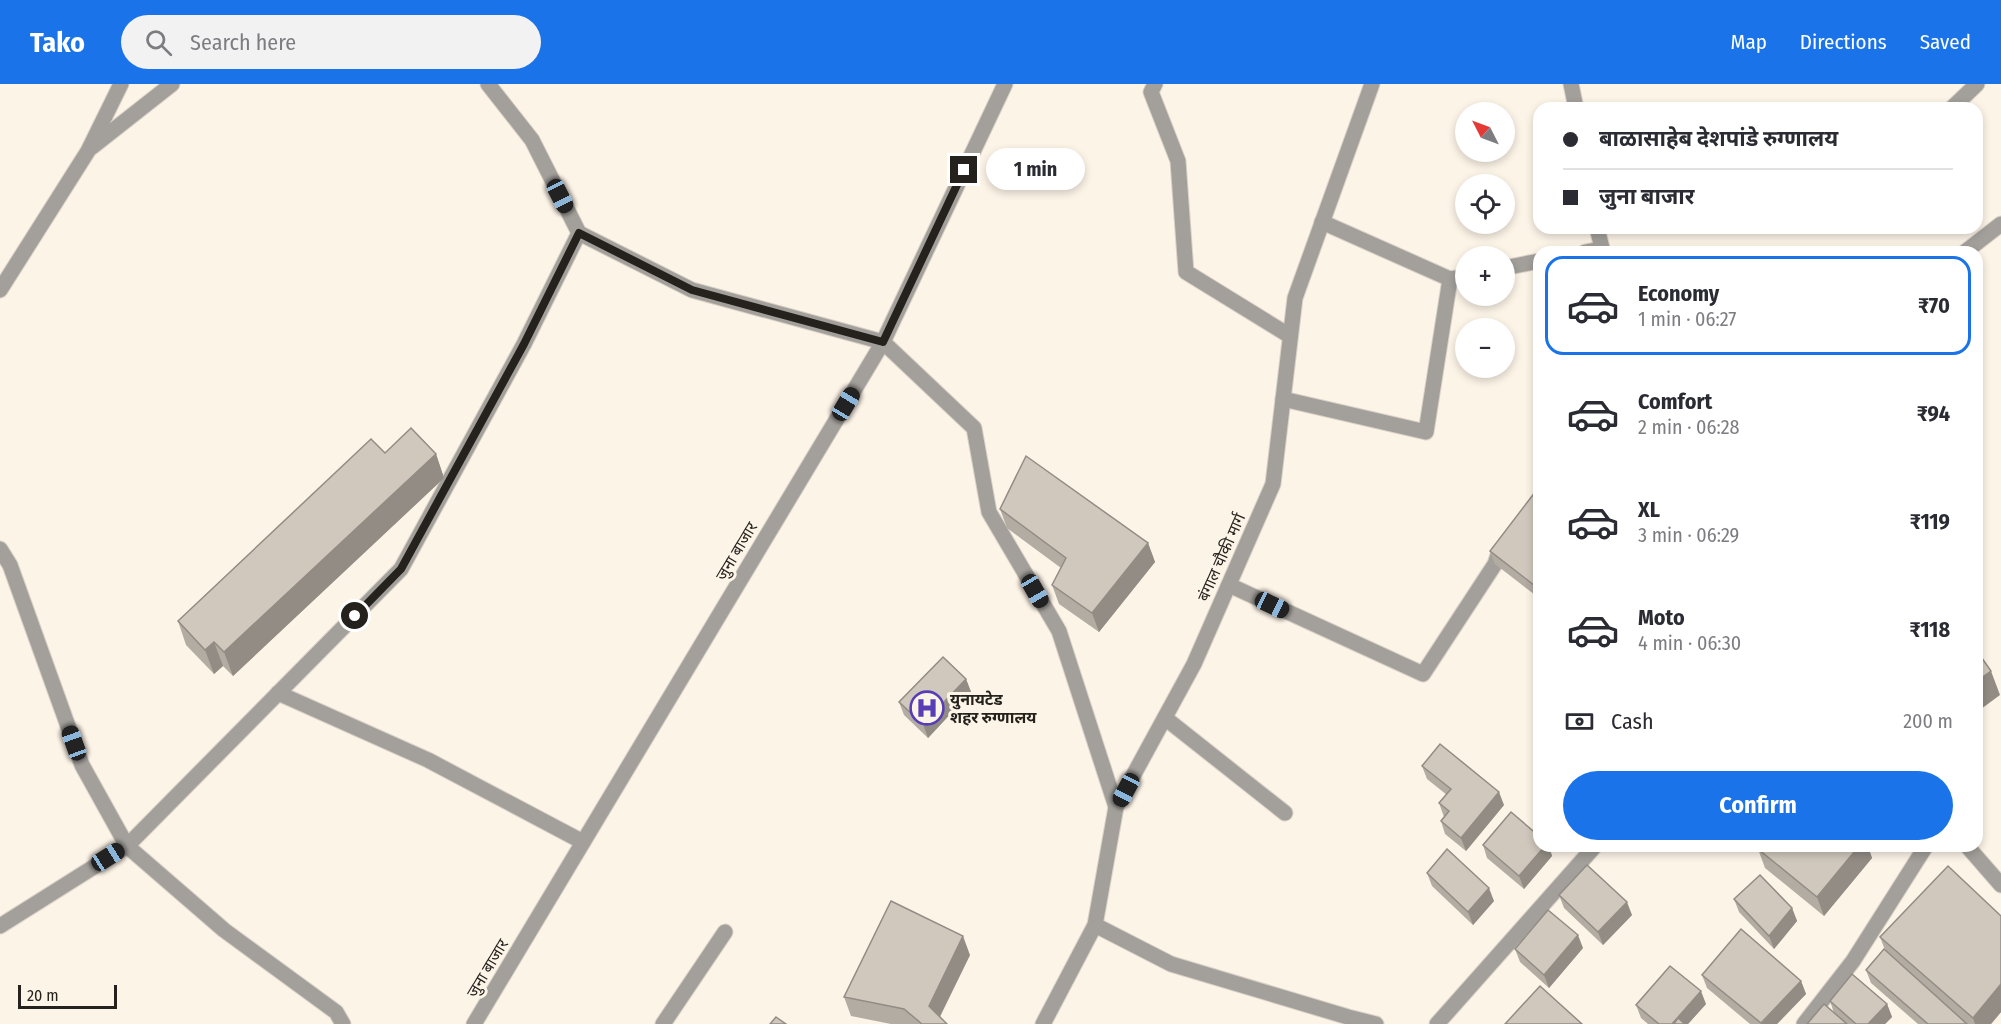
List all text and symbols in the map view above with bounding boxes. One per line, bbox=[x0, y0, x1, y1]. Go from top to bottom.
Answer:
search box bbox=[121, 15, 541, 69]
text: Tako bbox=[30, 26, 85, 59]
icon: search bbox=[142, 26, 175, 59]
text: Search here bbox=[190, 29, 296, 56]
text: Map bbox=[1730, 29, 1767, 55]
text: Directions bbox=[1800, 29, 1887, 55]
text: Saved bbox=[1920, 29, 1971, 55]
north arrow bbox=[1455, 102, 1515, 162]
map controls bbox=[1455, 102, 1515, 378]
text: बाळासाहेब देशपांडे रुग्णालय bbox=[1599, 125, 1838, 152]
callout: 1 min bbox=[985, 149, 1084, 191]
route end bbox=[950, 156, 977, 183]
text: 1 min bbox=[1014, 157, 1057, 181]
button: locate bbox=[1455, 174, 1515, 234]
car bbox=[544, 176, 576, 216]
text: जुना बाजार bbox=[1599, 183, 1694, 210]
button: + bbox=[1455, 246, 1515, 306]
icon: car bbox=[1566, 279, 1620, 333]
text: Economy bbox=[1638, 280, 1719, 307]
text: ₹70 bbox=[1918, 292, 1950, 319]
text: 1 min · 06:27 bbox=[1638, 307, 1736, 331]
button: − bbox=[1455, 318, 1515, 378]
car bbox=[829, 384, 863, 424]
icon: car bbox=[1566, 387, 1620, 441]
text: Comfort bbox=[1638, 388, 1712, 415]
text: ₹94 bbox=[1917, 400, 1950, 427]
text: 2 min · 06:28 bbox=[1638, 415, 1740, 439]
icon: car bbox=[1566, 495, 1620, 549]
text: XL bbox=[1638, 496, 1660, 523]
text: ₹119 bbox=[1910, 508, 1950, 535]
street label: बंगाल चौकी मार्ग bbox=[1194, 509, 1250, 604]
street label: जुना बाजार bbox=[712, 518, 762, 584]
text: 3 min · 06:29 bbox=[1638, 523, 1739, 547]
car bbox=[1018, 571, 1052, 611]
car bbox=[1252, 589, 1292, 621]
route start bbox=[341, 602, 368, 629]
icon: car bbox=[1566, 603, 1620, 657]
text: Moto bbox=[1638, 604, 1685, 631]
text: ₹118 bbox=[1909, 616, 1950, 643]
text: 4 min · 06:30 bbox=[1638, 631, 1741, 655]
hospital icon: युनायटेड शहर रुग्णालय bbox=[909, 690, 945, 726]
place label: युनायटेड शहर रुग्णालय bbox=[950, 690, 1037, 727]
icon: cash bbox=[1563, 705, 1596, 738]
text: Cash bbox=[1611, 708, 1654, 735]
text: 200 m bbox=[1903, 709, 1953, 733]
car bbox=[59, 723, 89, 763]
car bbox=[1110, 770, 1142, 810]
button: Confirm bbox=[1563, 771, 1953, 840]
car bbox=[88, 840, 128, 874]
street label: जुना बाजार bbox=[463, 935, 513, 1001]
scale bar bbox=[18, 982, 117, 1010]
text: 20 m bbox=[27, 986, 58, 1005]

